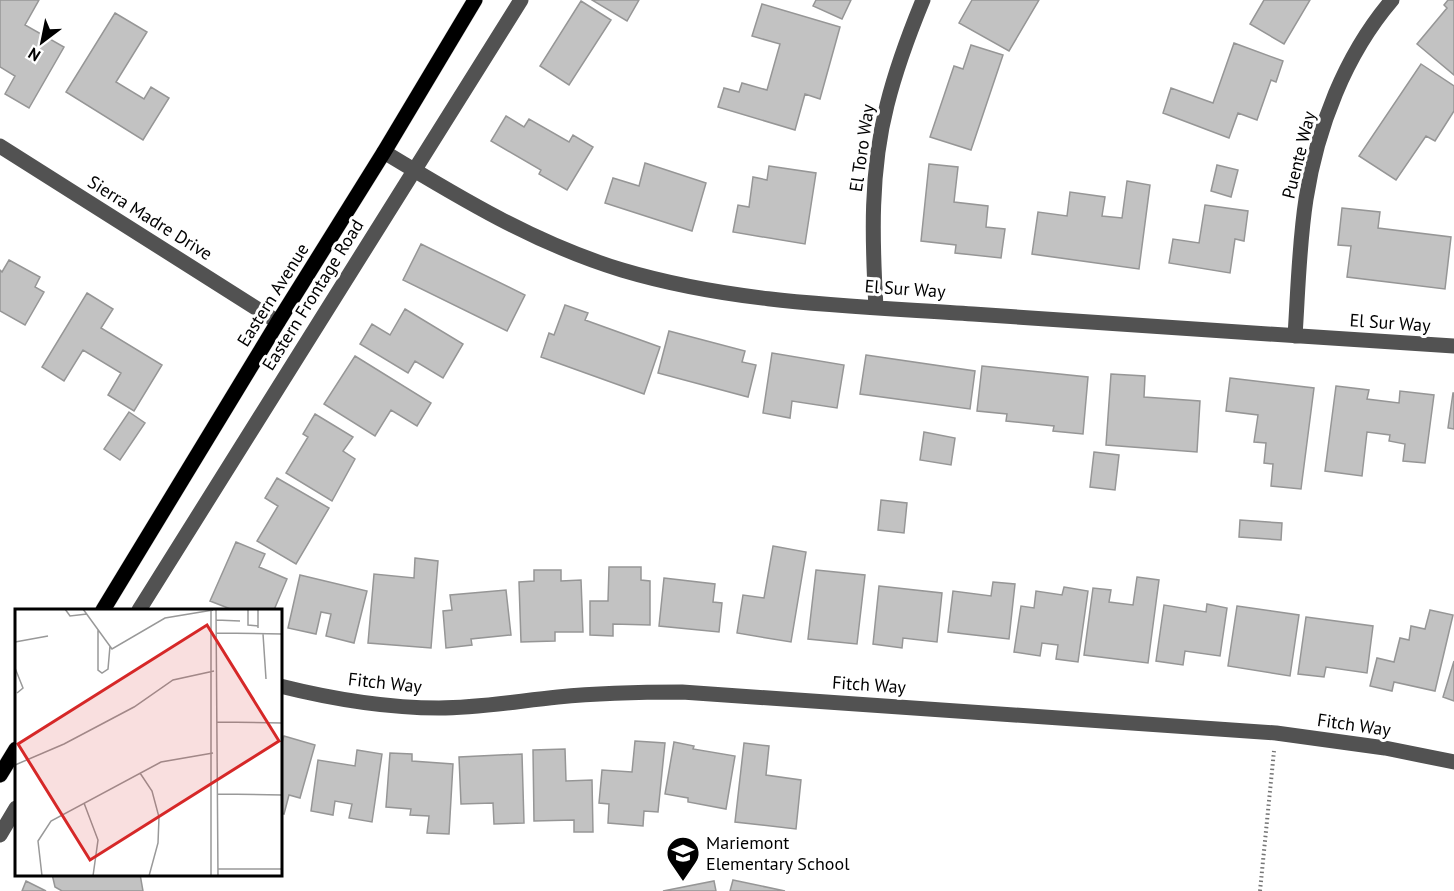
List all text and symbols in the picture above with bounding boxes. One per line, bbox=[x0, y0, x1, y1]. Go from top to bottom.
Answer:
north arrow bbox=[12, 12, 72, 72]
text: N bbox=[24, 43, 44, 66]
street label: El Toro Way bbox=[844, 102, 879, 193]
street label: Puente Way bbox=[1277, 108, 1321, 201]
street label: Sierra Madre Drive bbox=[84, 170, 217, 265]
street label: Eastern Frontage Road bbox=[257, 215, 368, 374]
street label: Eastern Avenue bbox=[232, 239, 313, 351]
street label: El Sur Way bbox=[864, 274, 947, 303]
street label: El Sur Way bbox=[1349, 308, 1432, 337]
inset map bbox=[15, 609, 282, 876]
street label: Fitch Way bbox=[347, 667, 424, 698]
street label: Fitch Way bbox=[831, 670, 907, 699]
street label: Fitch Way bbox=[1316, 708, 1393, 741]
place label: Mariemont Elementary School bbox=[706, 831, 850, 875]
school or university icon: Mariemont Elementary School bbox=[665, 835, 701, 882]

